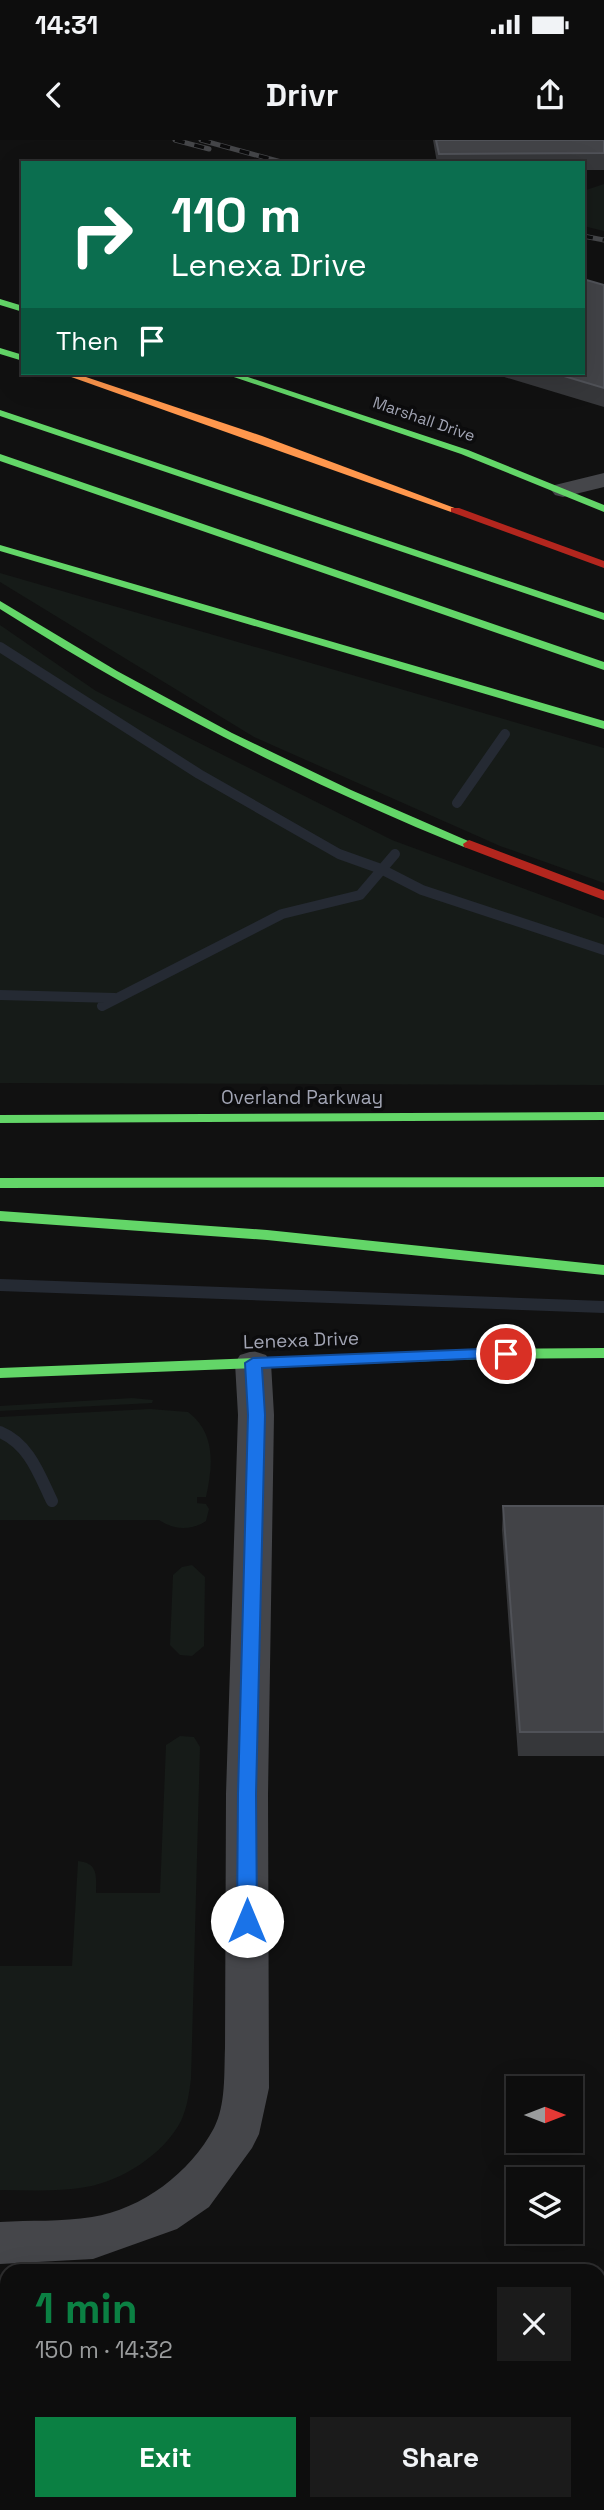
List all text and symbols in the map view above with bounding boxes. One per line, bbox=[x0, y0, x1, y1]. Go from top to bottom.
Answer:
text: 14:31 bbox=[35, 8, 98, 42]
text: Drivr bbox=[266, 75, 338, 115]
icon: back bbox=[35, 76, 73, 114]
icon: share bbox=[531, 76, 569, 114]
text: 110 m bbox=[171, 184, 301, 246]
icon: right bbox=[56, 189, 147, 280]
text: Lenexa Drive bbox=[171, 245, 367, 285]
icon: arrive bbox=[133, 322, 171, 360]
text: Then bbox=[56, 324, 119, 358]
street label: Marshall Drive bbox=[370, 392, 478, 446]
street label: Overland Parkway bbox=[221, 1085, 383, 1110]
pin bbox=[476, 1324, 536, 1384]
street label: Lenexa Drive bbox=[243, 1325, 359, 1355]
icon: arrive bbox=[487, 1335, 525, 1373]
position arrow bbox=[210, 1884, 284, 1958]
north arrow bbox=[506, 2076, 583, 2152]
map controls bbox=[506, 2076, 583, 2244]
button: layers bbox=[506, 2167, 583, 2244]
text: 1 min bbox=[35, 2282, 138, 2335]
button: close bbox=[497, 2287, 571, 2361]
text: 150 m · 14:32 bbox=[35, 2335, 173, 2365]
button: Exit bbox=[35, 2417, 296, 2497]
button: Share bbox=[310, 2417, 571, 2497]

